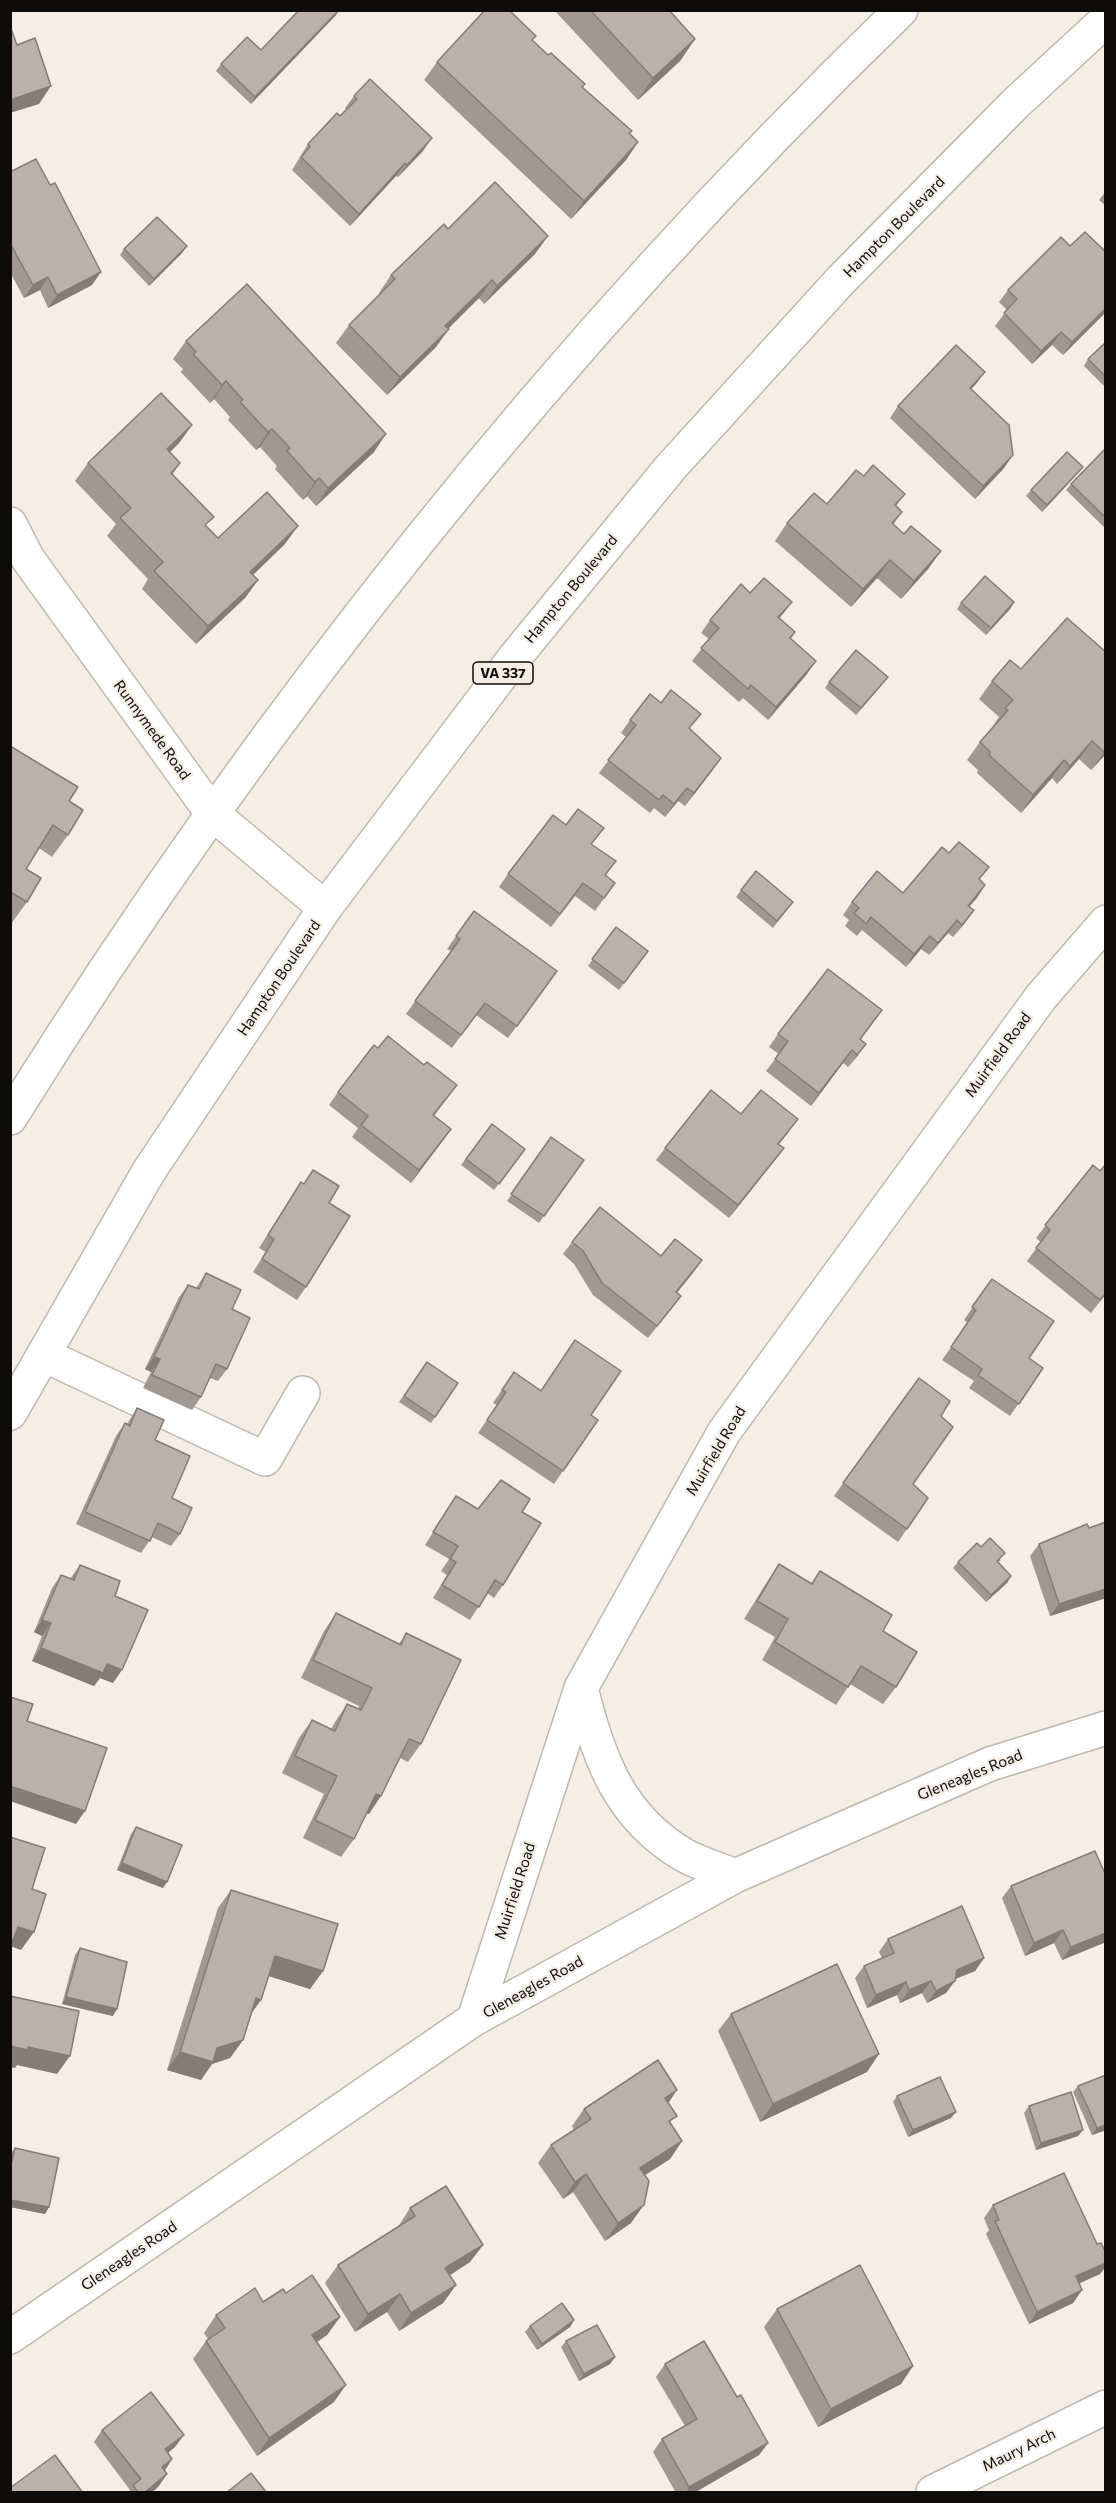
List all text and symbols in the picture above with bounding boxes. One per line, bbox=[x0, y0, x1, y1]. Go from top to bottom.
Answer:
street label: Hampton Boulevard bbox=[840, 173, 948, 281]
street label: Hampton Boulevard bbox=[520, 531, 622, 647]
road number: VA 337 bbox=[473, 662, 533, 684]
street label: Runnymede Road bbox=[110, 677, 194, 783]
street label: Hampton Boulevard bbox=[234, 917, 324, 1039]
street label: Muirfield Road bbox=[961, 1009, 1035, 1101]
street label: Muirfield Road bbox=[682, 1403, 750, 1499]
street label: Gleneagles Road bbox=[915, 1746, 1025, 1804]
street label: Muirfield Road bbox=[491, 1840, 539, 1942]
street label: Gleneagles Road bbox=[480, 1952, 586, 2022]
street label: Gleneagles Road bbox=[78, 2217, 180, 2295]
street label: Maury Arch bbox=[979, 2425, 1059, 2475]

